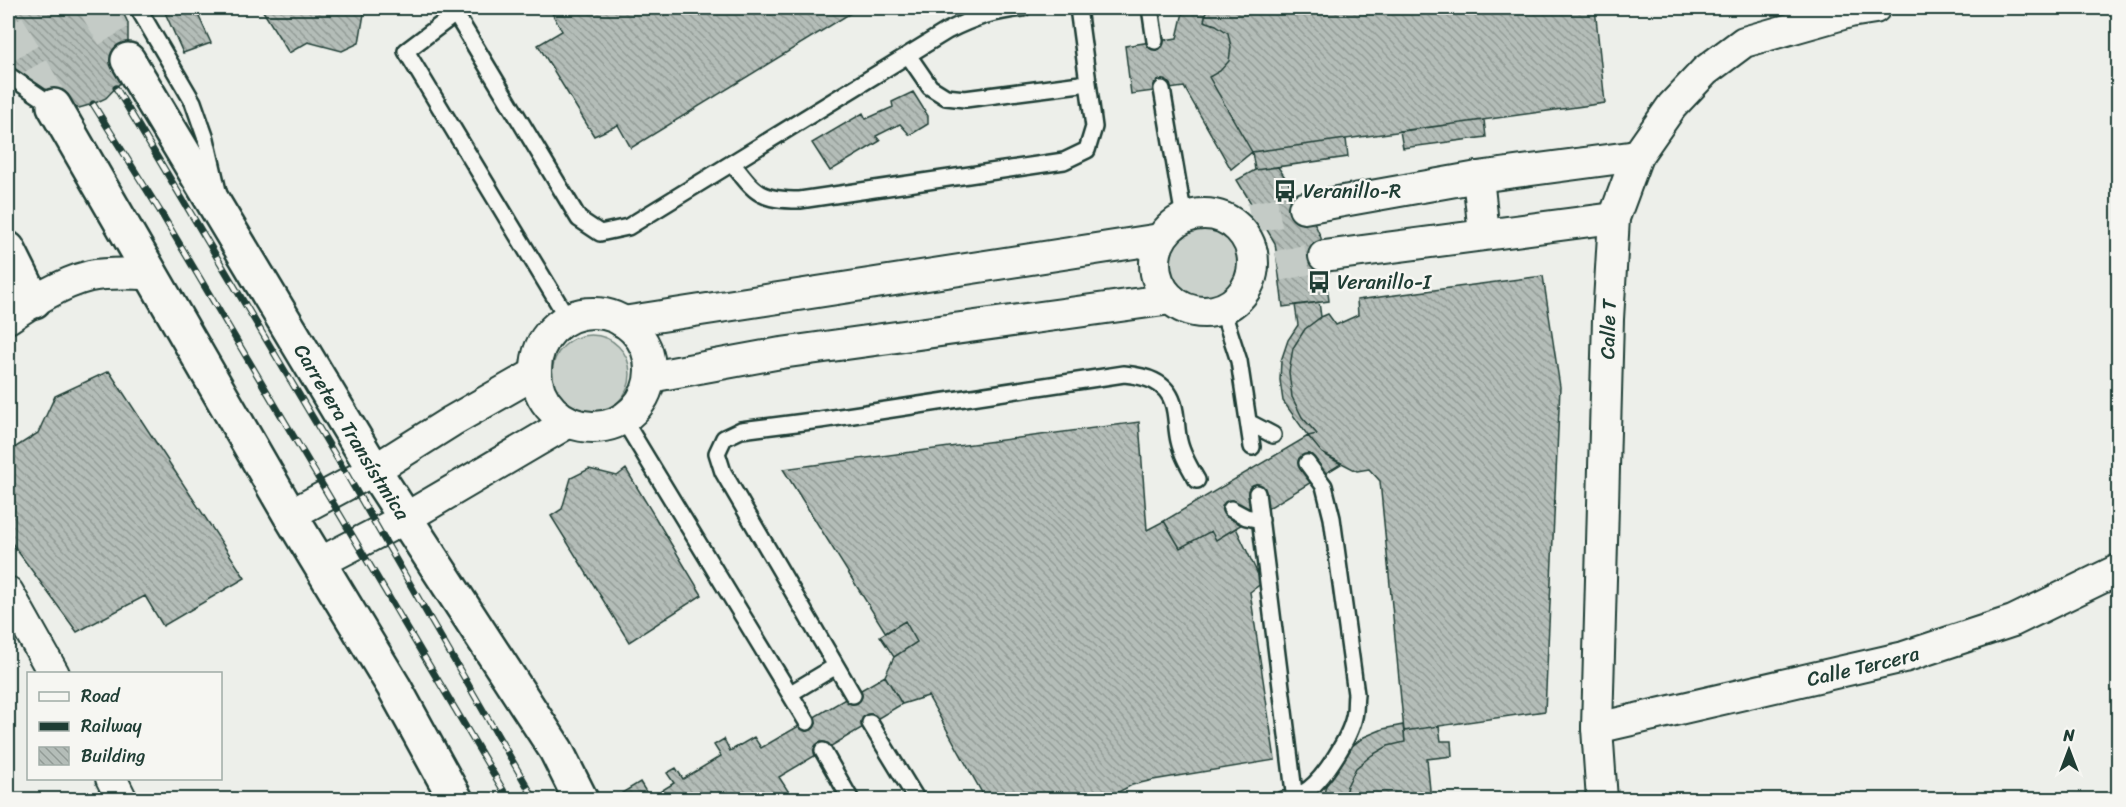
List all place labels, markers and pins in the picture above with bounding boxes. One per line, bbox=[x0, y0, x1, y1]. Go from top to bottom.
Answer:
place label: Veranillo-R bbox=[1303, 174, 1401, 209]
bus stop icon: Veranillo-R bbox=[1272, 178, 1298, 204]
place label: Veranillo-I bbox=[1337, 265, 1432, 300]
bus stop icon: Veranillo-I bbox=[1306, 269, 1332, 295]

